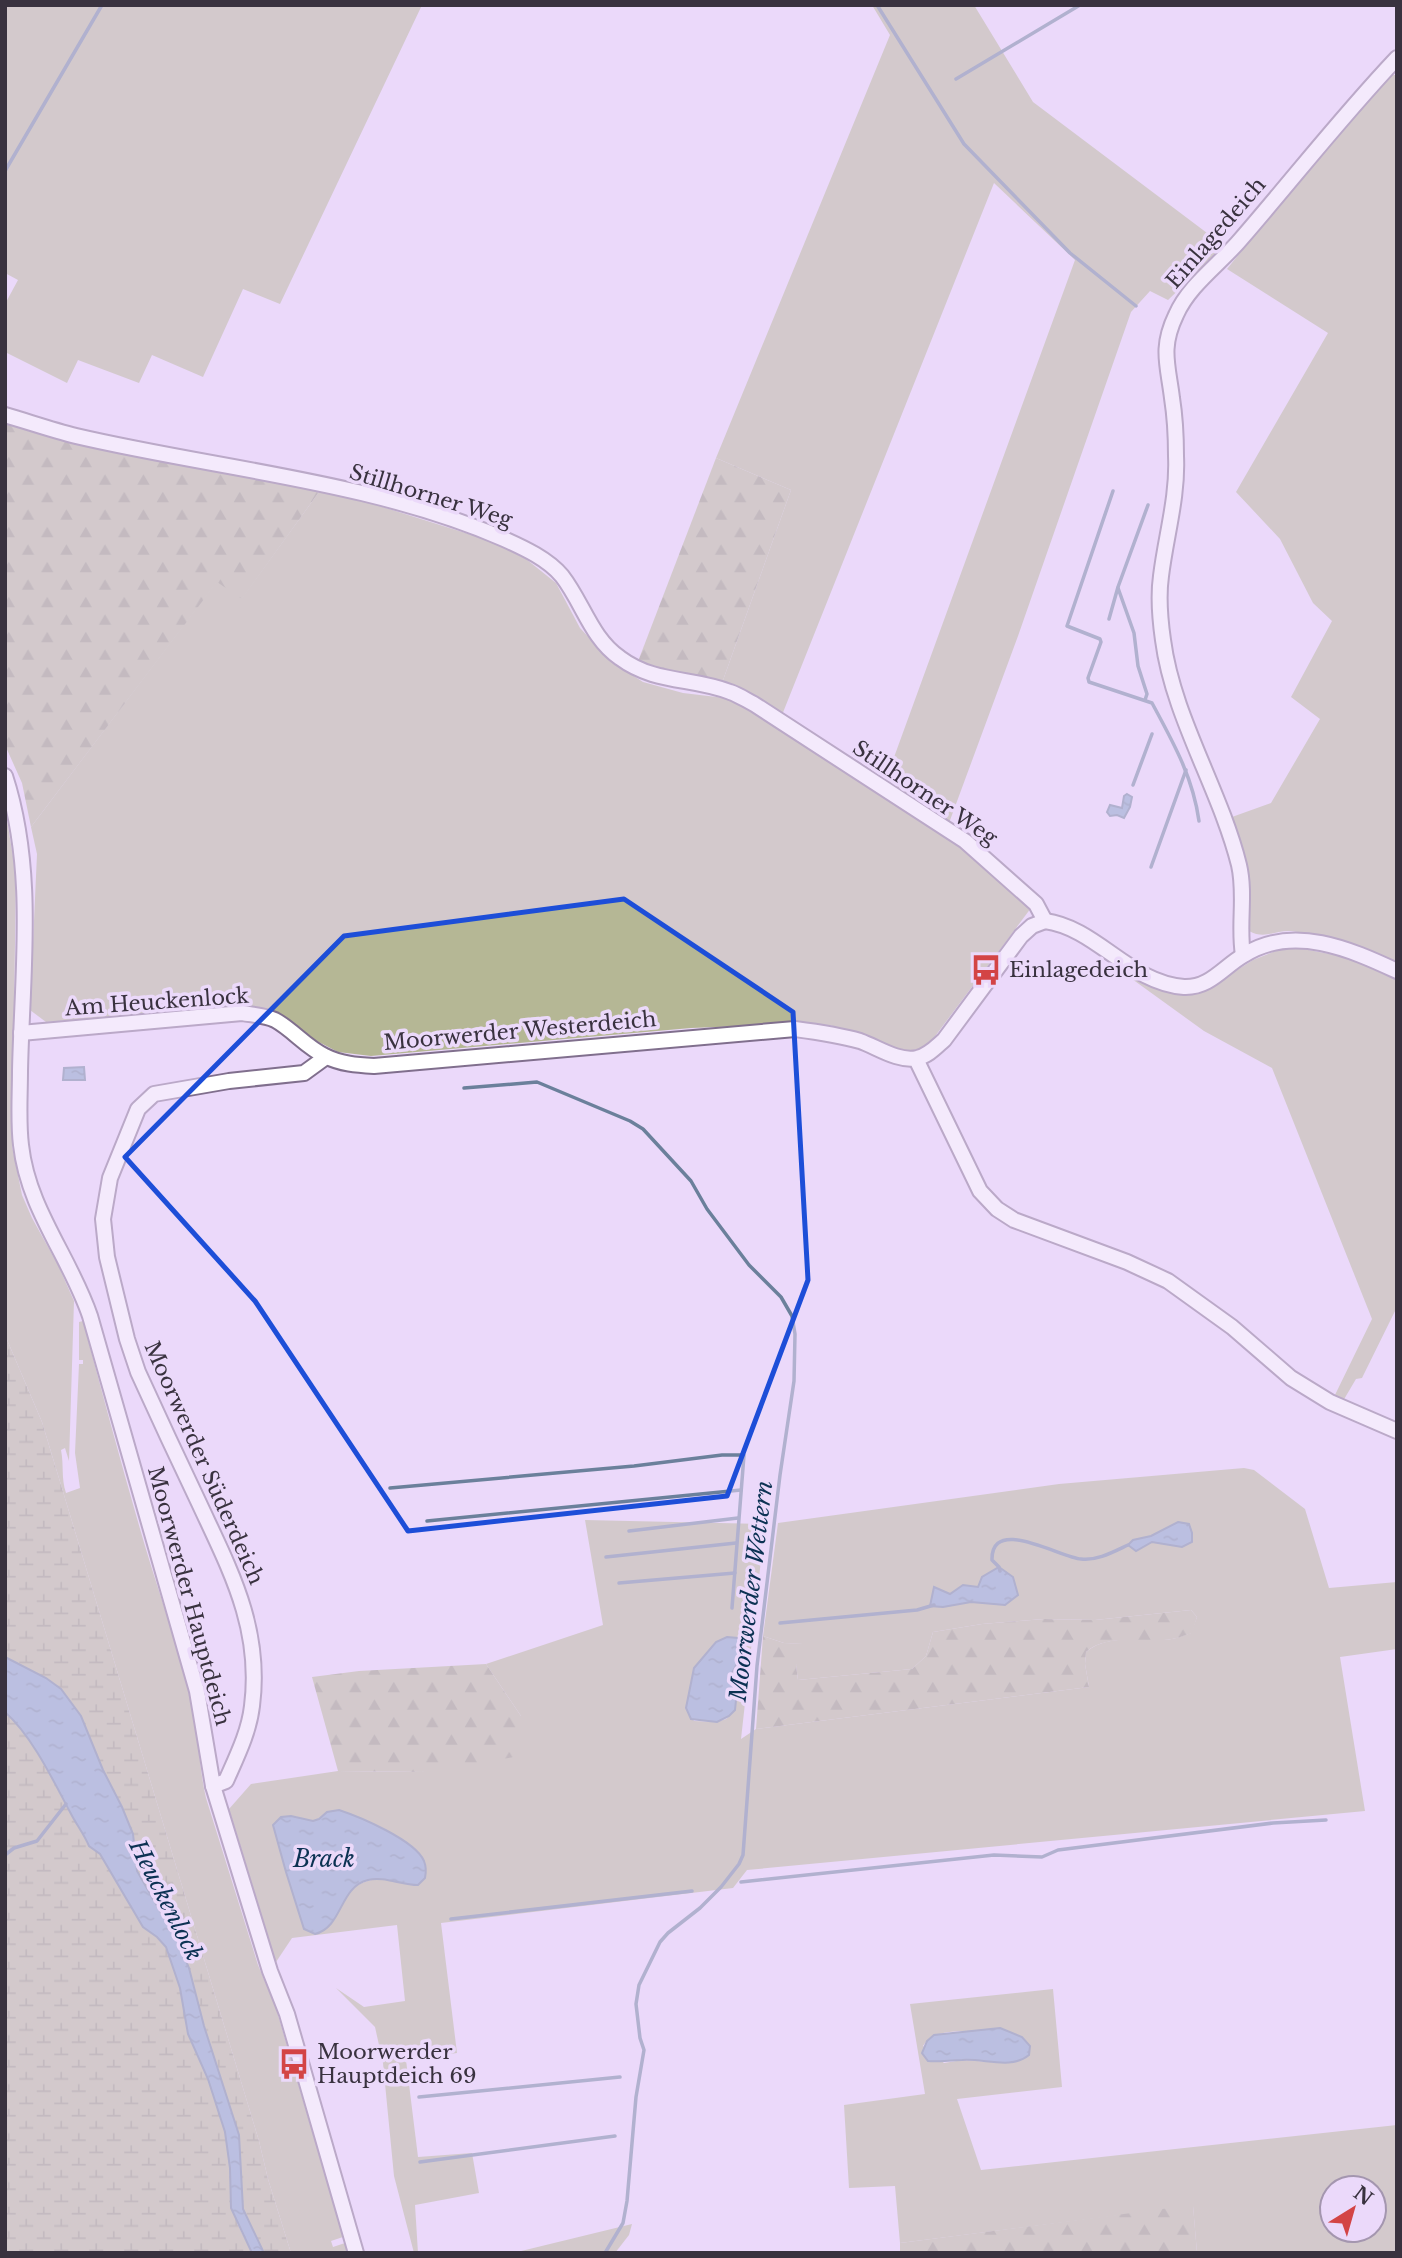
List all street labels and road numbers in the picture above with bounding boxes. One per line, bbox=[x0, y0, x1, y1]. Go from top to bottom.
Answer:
street label: Einlagedeich bbox=[1161, 172, 1271, 294]
street label: Stillhorner Weg bbox=[346, 459, 516, 533]
street label: Stillhorner Weg bbox=[848, 735, 1003, 851]
street label: Am Heuckenlock bbox=[63, 983, 250, 1021]
street label: Moorwerder Westerdeich bbox=[383, 1006, 657, 1056]
street label: Moorwerder Süderdeich bbox=[139, 1337, 269, 1589]
street label: Moorwerder Hauptdeich bbox=[142, 1464, 236, 1728]

